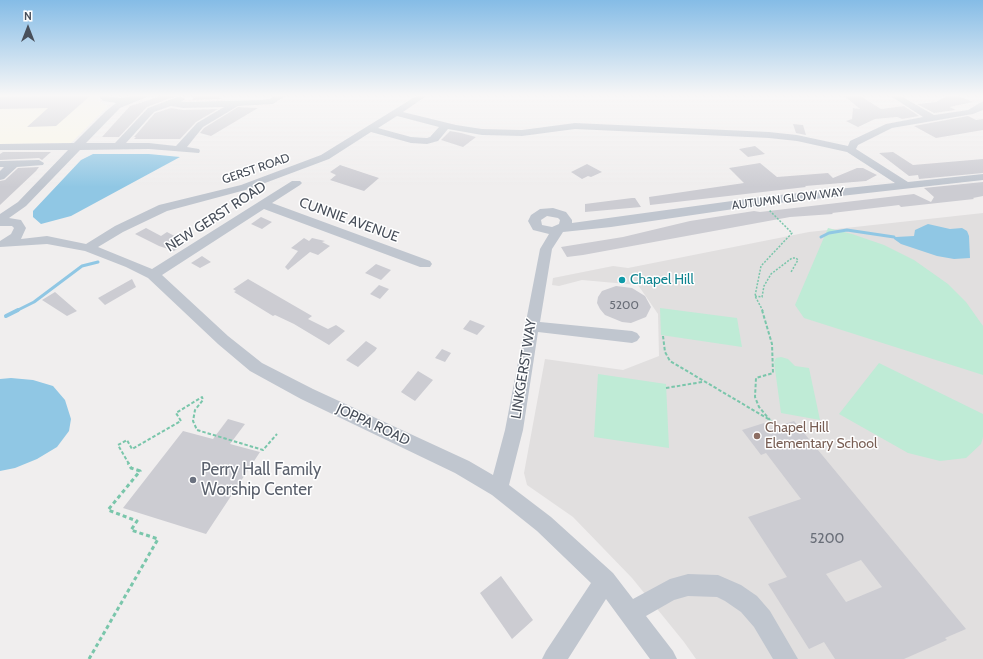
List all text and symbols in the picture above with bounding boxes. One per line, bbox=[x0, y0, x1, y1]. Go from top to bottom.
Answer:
north arrow bbox=[8, 8, 48, 48]
text: N bbox=[24, 9, 32, 23]
street label: GERST ROAD bbox=[220, 151, 292, 187]
street label: NEW GERST ROAD bbox=[163, 178, 269, 256]
street label: AUTUMN GLOW WAY bbox=[731, 185, 845, 213]
street label: CUNNIE AVENUE bbox=[297, 194, 401, 246]
place label: Chapel Hill bbox=[630, 272, 694, 288]
marker: Chapel Hill bbox=[617, 275, 627, 285]
house number: 5200 bbox=[609, 298, 639, 312]
street label: LINKGERST WAY bbox=[508, 318, 540, 420]
street label: JOPPA ROAD bbox=[333, 401, 413, 449]
place label: Chapel Hill Elementary School bbox=[765, 420, 877, 452]
marker: Chapel Hill Elementary School bbox=[752, 431, 762, 441]
place label: Perry Hall Family Worship Center bbox=[201, 460, 321, 500]
marker: Perry Hall Family Worship Center bbox=[188, 475, 198, 485]
house number: 5200 bbox=[810, 531, 844, 547]

